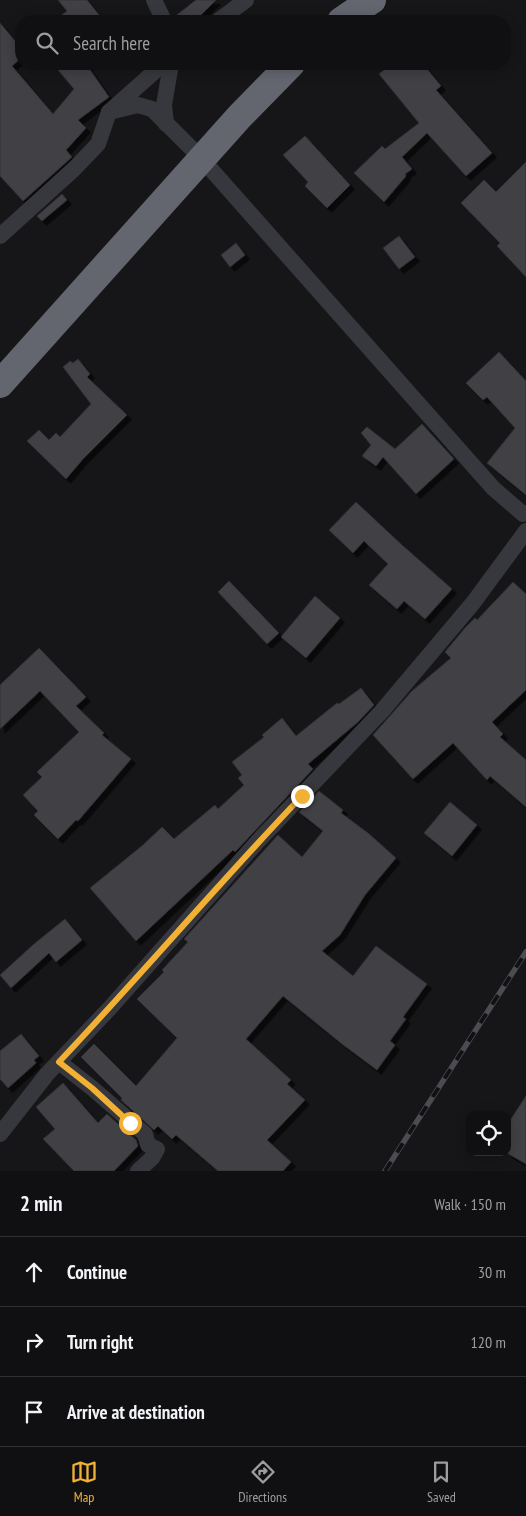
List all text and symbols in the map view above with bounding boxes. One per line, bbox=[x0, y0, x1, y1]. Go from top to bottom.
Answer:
search box bbox=[15, 15, 511, 70]
icon: search bbox=[33, 29, 61, 57]
text: Search here bbox=[73, 31, 150, 55]
route end bbox=[291, 785, 314, 808]
map controls bbox=[466, 1111, 511, 1156]
button: locate bbox=[466, 1111, 511, 1156]
route start bbox=[119, 1112, 142, 1135]
text: 2 min bbox=[20, 1190, 62, 1217]
text: Walk · 150 m bbox=[434, 1194, 506, 1214]
icon: ahead bbox=[20, 1258, 48, 1286]
text: Continue bbox=[67, 1260, 127, 1284]
text: 30 m bbox=[478, 1262, 506, 1282]
icon: right bbox=[20, 1328, 48, 1356]
text: Turn right bbox=[67, 1330, 133, 1354]
text: 120 m bbox=[471, 1332, 506, 1352]
icon: arrive bbox=[20, 1398, 48, 1426]
text: Arrive at destination bbox=[67, 1400, 205, 1424]
tab: Map bbox=[70, 1458, 98, 1506]
tab: Directions bbox=[238, 1458, 287, 1506]
tab: Saved bbox=[427, 1458, 456, 1506]

